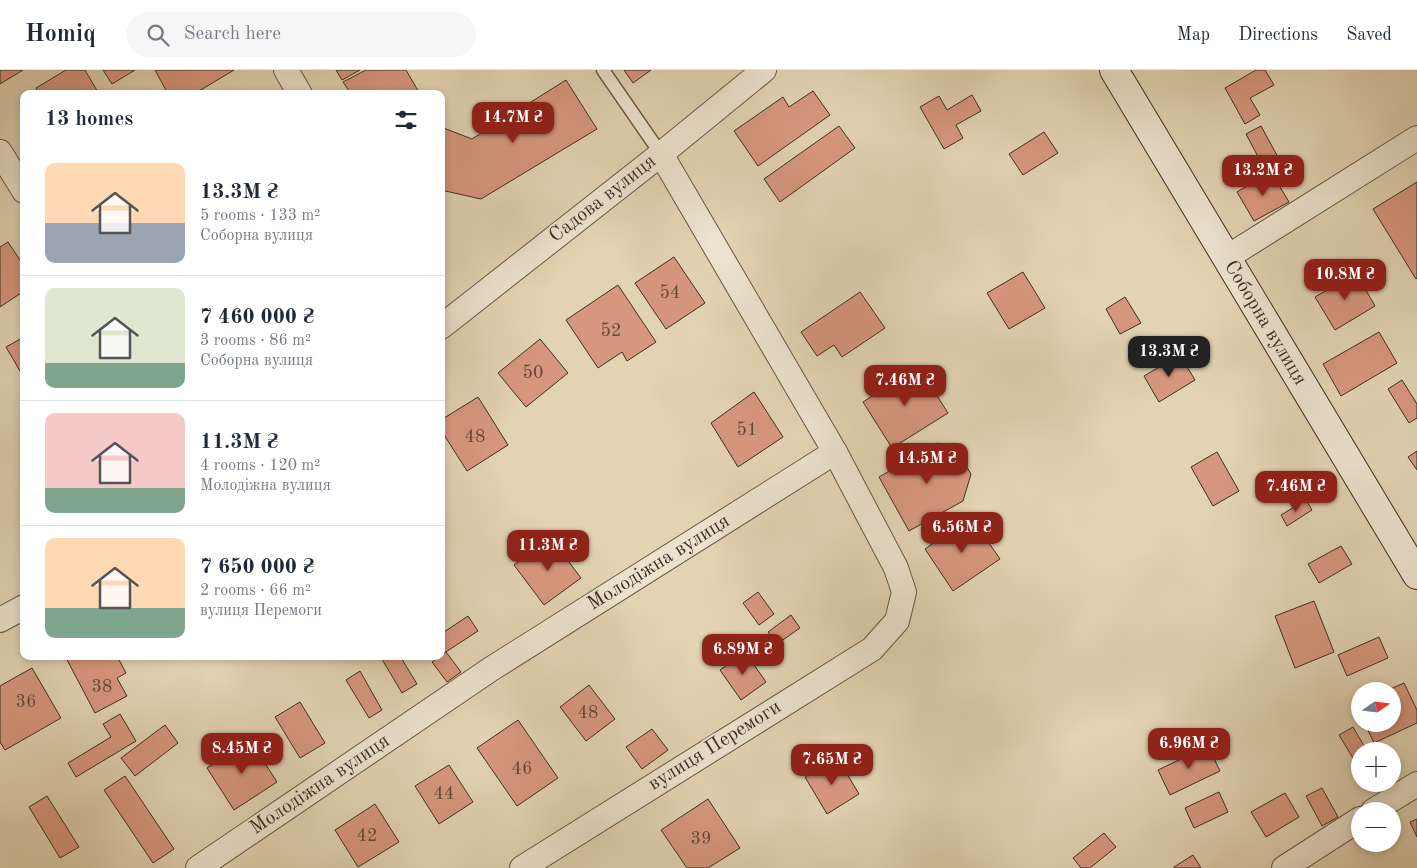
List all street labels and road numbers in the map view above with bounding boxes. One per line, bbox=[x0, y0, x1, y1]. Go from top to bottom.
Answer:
street label: Садова вулиця bbox=[546, 151, 660, 247]
street label: Соборна вулиця bbox=[1220, 257, 1310, 389]
street label: Молодіжна вулиця bbox=[584, 511, 734, 615]
street label: вулиця Перемоги bbox=[645, 697, 785, 795]
street label: Молодіжна вулиця bbox=[247, 731, 393, 839]

